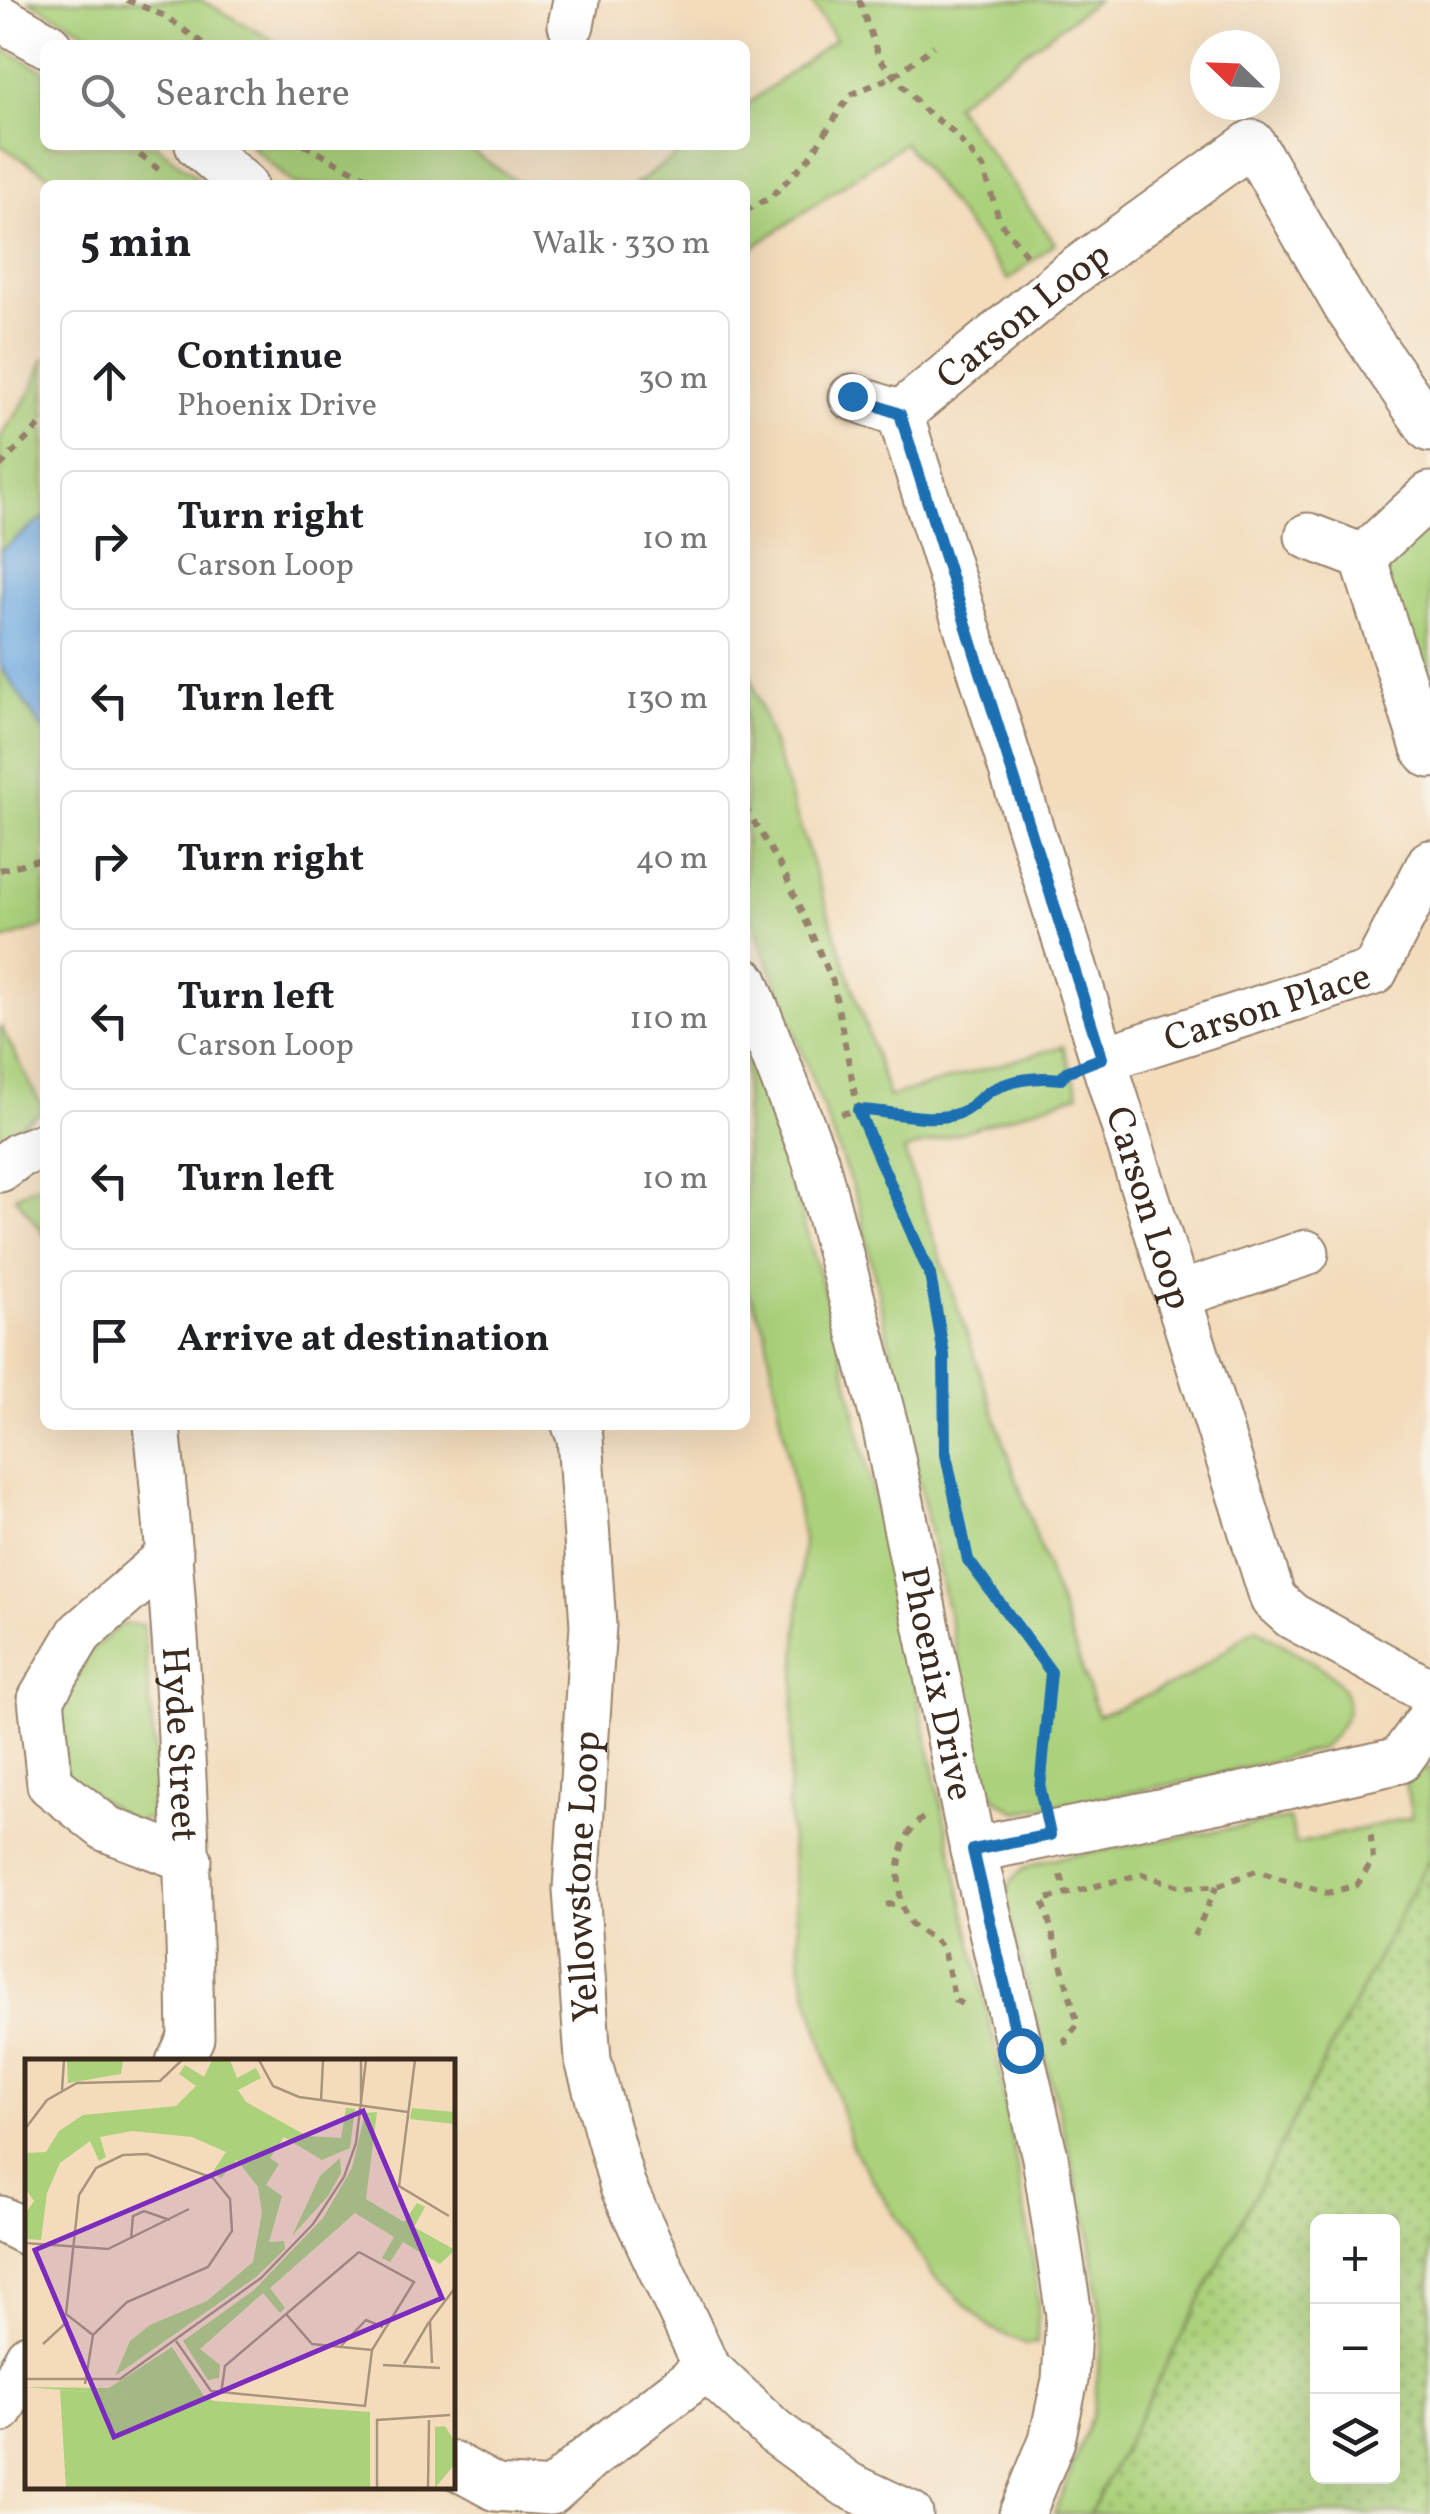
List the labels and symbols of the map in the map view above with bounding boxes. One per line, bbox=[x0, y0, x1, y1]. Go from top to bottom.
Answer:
north arrow bbox=[1190, 30, 1280, 120]
street label: Carson Loop bbox=[926, 231, 1123, 404]
route end bbox=[830, 374, 876, 420]
street label: Carson Place bbox=[1158, 952, 1378, 1068]
street label: Carson Loop bbox=[1090, 1101, 1203, 1317]
street label: Phoenix Drive bbox=[885, 1562, 985, 1806]
street label: Hyde Street bbox=[146, 1645, 209, 1843]
street label: Yellowstone Loop bbox=[553, 1729, 616, 2024]
route start bbox=[998, 2028, 1044, 2074]
inset map bbox=[25, 2059, 455, 2489]

